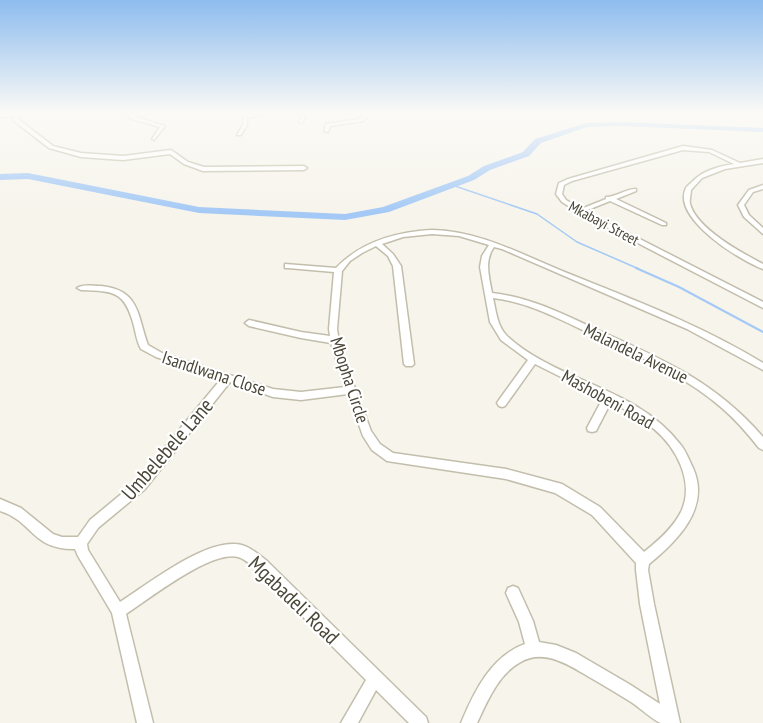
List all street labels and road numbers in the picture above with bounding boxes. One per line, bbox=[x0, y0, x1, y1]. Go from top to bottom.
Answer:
street label: Mkabayi Street bbox=[566, 197, 642, 249]
street label: Malandela Avenue bbox=[580, 318, 692, 388]
street label: Mbopha Circle bbox=[325, 334, 375, 426]
street label: Isandlwana Close bbox=[159, 345, 269, 401]
street label: Mashobeni Road bbox=[558, 364, 658, 434]
street label: Umbelebele Lane bbox=[115, 392, 219, 506]
street label: Mgabadeli Road bbox=[243, 550, 345, 650]

